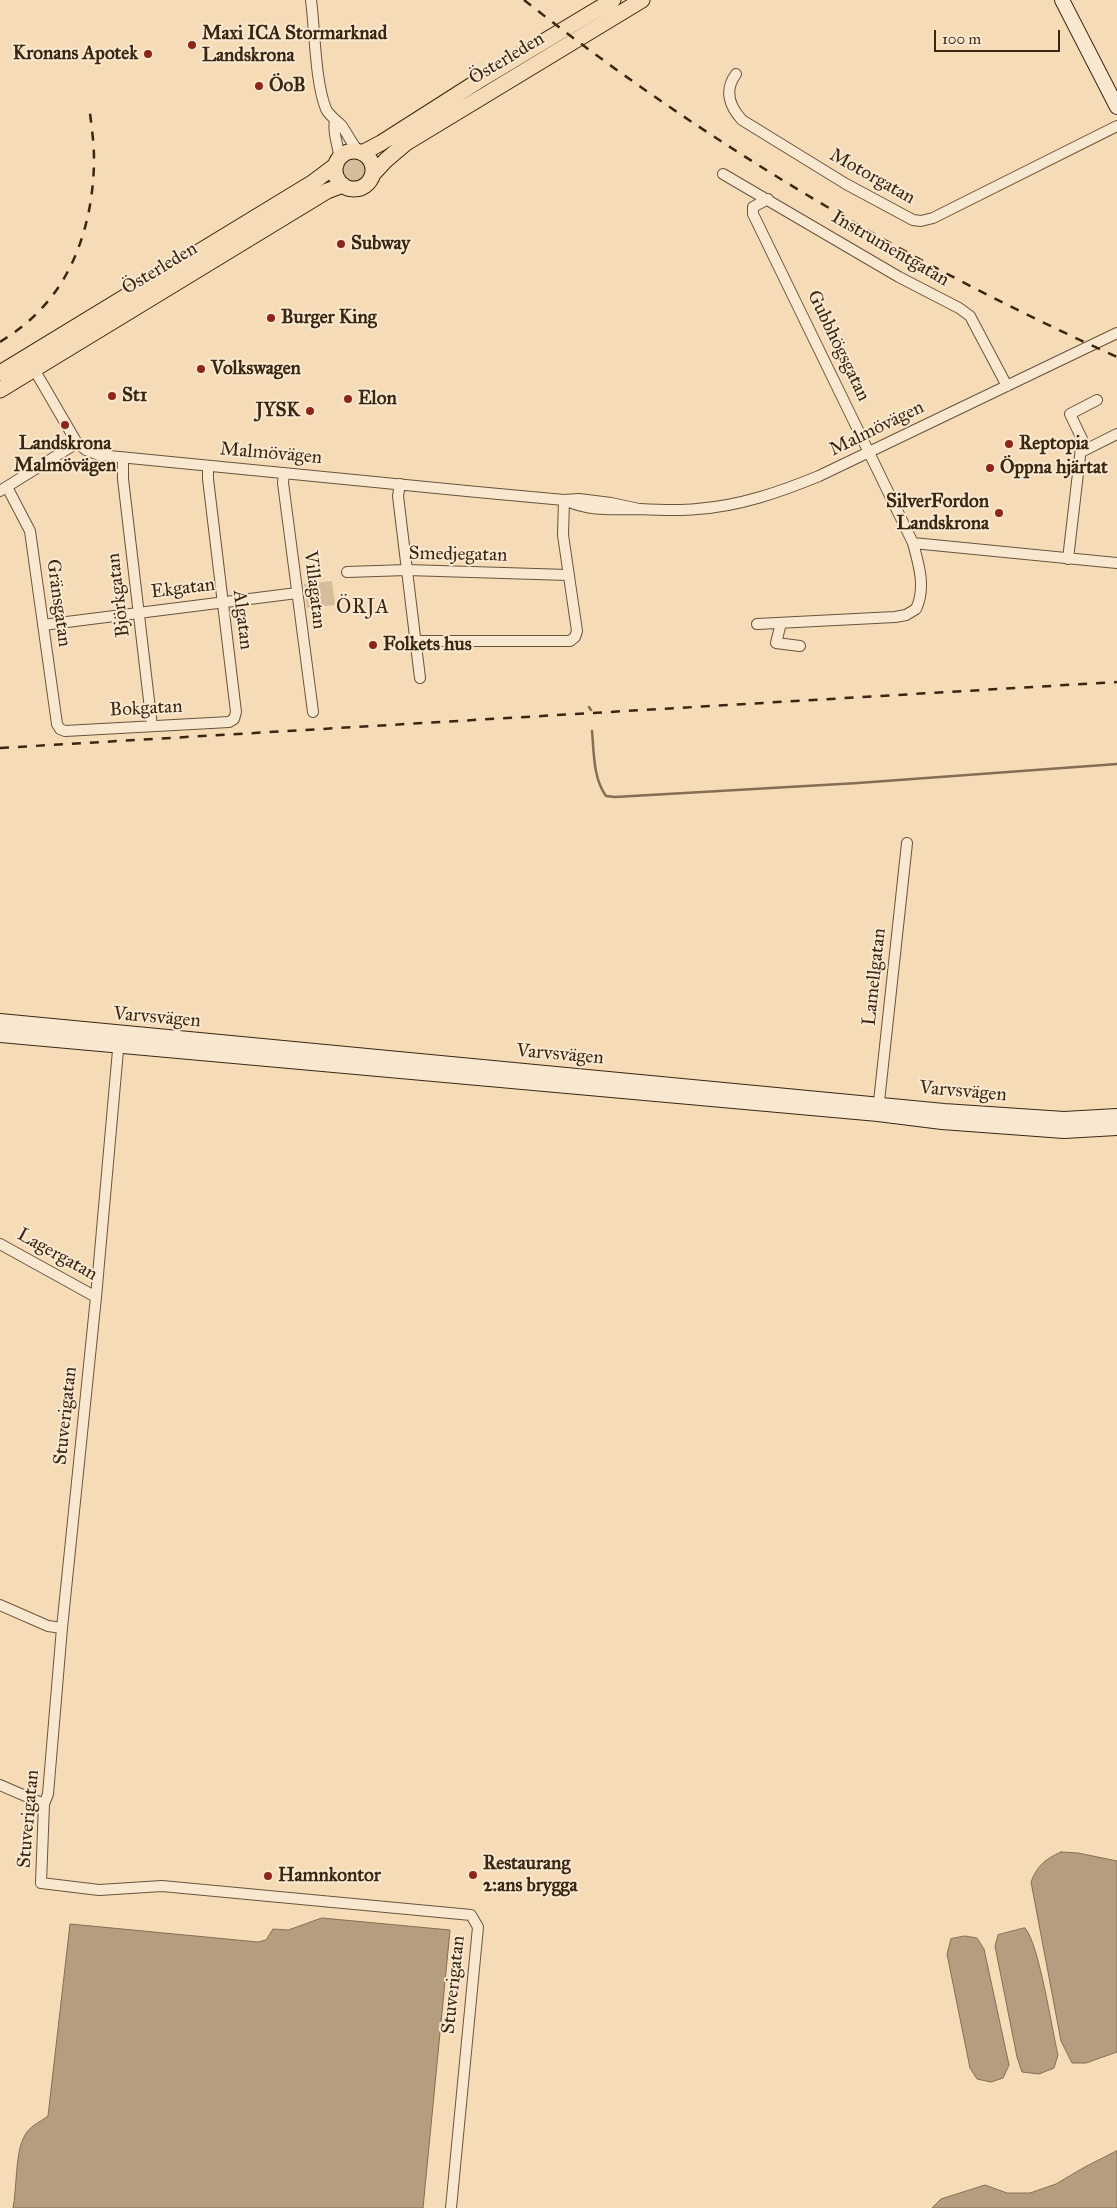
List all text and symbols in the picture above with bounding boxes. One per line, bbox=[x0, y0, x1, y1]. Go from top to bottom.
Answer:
scale bar bbox=[937, 20, 1063, 52]
place label: Maxi ICA Stormarknad Landskrona bbox=[202, 23, 387, 67]
street label: Österleden bbox=[465, 28, 549, 90]
text: 100 m bbox=[942, 30, 981, 48]
marker: Maxi ICA Stormarknad Landskrona bbox=[186, 39, 198, 51]
place label: Kronans Apotek bbox=[13, 43, 138, 65]
marker: Kronans Apotek bbox=[142, 48, 154, 60]
place label: ÖoB bbox=[269, 75, 305, 97]
marker: ÖoB bbox=[253, 80, 265, 92]
street label: Motorgatan bbox=[825, 144, 919, 210]
street label: Instrumentgatan bbox=[827, 206, 953, 292]
place label: Subway bbox=[351, 233, 410, 255]
street label: Österleden bbox=[118, 238, 202, 300]
marker: Subway bbox=[335, 238, 347, 250]
street label: Gubbhögsgatan bbox=[801, 287, 875, 405]
place label: Burger King bbox=[281, 307, 377, 329]
marker: Burger King bbox=[265, 312, 277, 324]
place label: Volkswagen bbox=[211, 358, 301, 380]
marker: Volkswagen bbox=[195, 363, 207, 375]
place label: St1 bbox=[122, 385, 147, 407]
place label: Elon bbox=[358, 388, 397, 410]
marker: St1 bbox=[106, 390, 118, 402]
marker: Elon bbox=[342, 393, 354, 405]
street label: Malmövägen bbox=[826, 396, 928, 462]
place label: JYSK bbox=[256, 400, 300, 422]
marker: JYSK bbox=[304, 405, 316, 417]
marker: Landskrona Malmövägen bbox=[59, 419, 71, 431]
place label: Landskrona Malmövägen bbox=[14, 433, 116, 477]
place label: Reptopia bbox=[1019, 433, 1089, 455]
street label: Malmövägen bbox=[219, 438, 323, 470]
marker: Reptopia bbox=[1003, 438, 1015, 450]
place label: Öppna hjärtat bbox=[1000, 457, 1108, 479]
marker: Öppna hjärtat bbox=[984, 462, 996, 474]
place label: SilverFordon Landskrona bbox=[886, 491, 989, 535]
marker: SilverFordon Landskrona bbox=[993, 507, 1005, 519]
street label: Smedjegatan bbox=[408, 543, 508, 567]
street label: Villagatan bbox=[298, 550, 330, 630]
street label: Björkgatan bbox=[103, 552, 135, 638]
street label: Gränsgatan bbox=[41, 558, 75, 648]
street label: Ekgatan bbox=[150, 574, 216, 604]
street label: Algatan bbox=[227, 589, 257, 651]
district label: ÖRJA bbox=[335, 596, 391, 620]
place label: Folkets hus bbox=[383, 634, 472, 656]
marker: Folkets hus bbox=[367, 639, 379, 651]
street label: Bokgatan bbox=[109, 696, 183, 722]
street label: Lamellgatan bbox=[859, 927, 891, 1027]
street label: Varvsvägen bbox=[112, 1003, 202, 1033]
street label: Varvsvägen bbox=[515, 1040, 605, 1070]
street label: Varvsvägen bbox=[918, 1077, 1008, 1107]
street label: Lagergatan bbox=[13, 1224, 101, 1286]
street label: Stuverigatan bbox=[50, 1366, 82, 1466]
street label: Stuverigatan bbox=[13, 1769, 45, 1869]
place label: Restaurang 2:ans brygga bbox=[483, 1853, 577, 1897]
place label: Hamnkontor bbox=[278, 1865, 381, 1887]
marker: Restaurang 2:ans brygga bbox=[467, 1869, 479, 1881]
marker: Hamnkontor bbox=[262, 1870, 274, 1882]
street label: Stuverigatan bbox=[438, 1935, 470, 2035]

